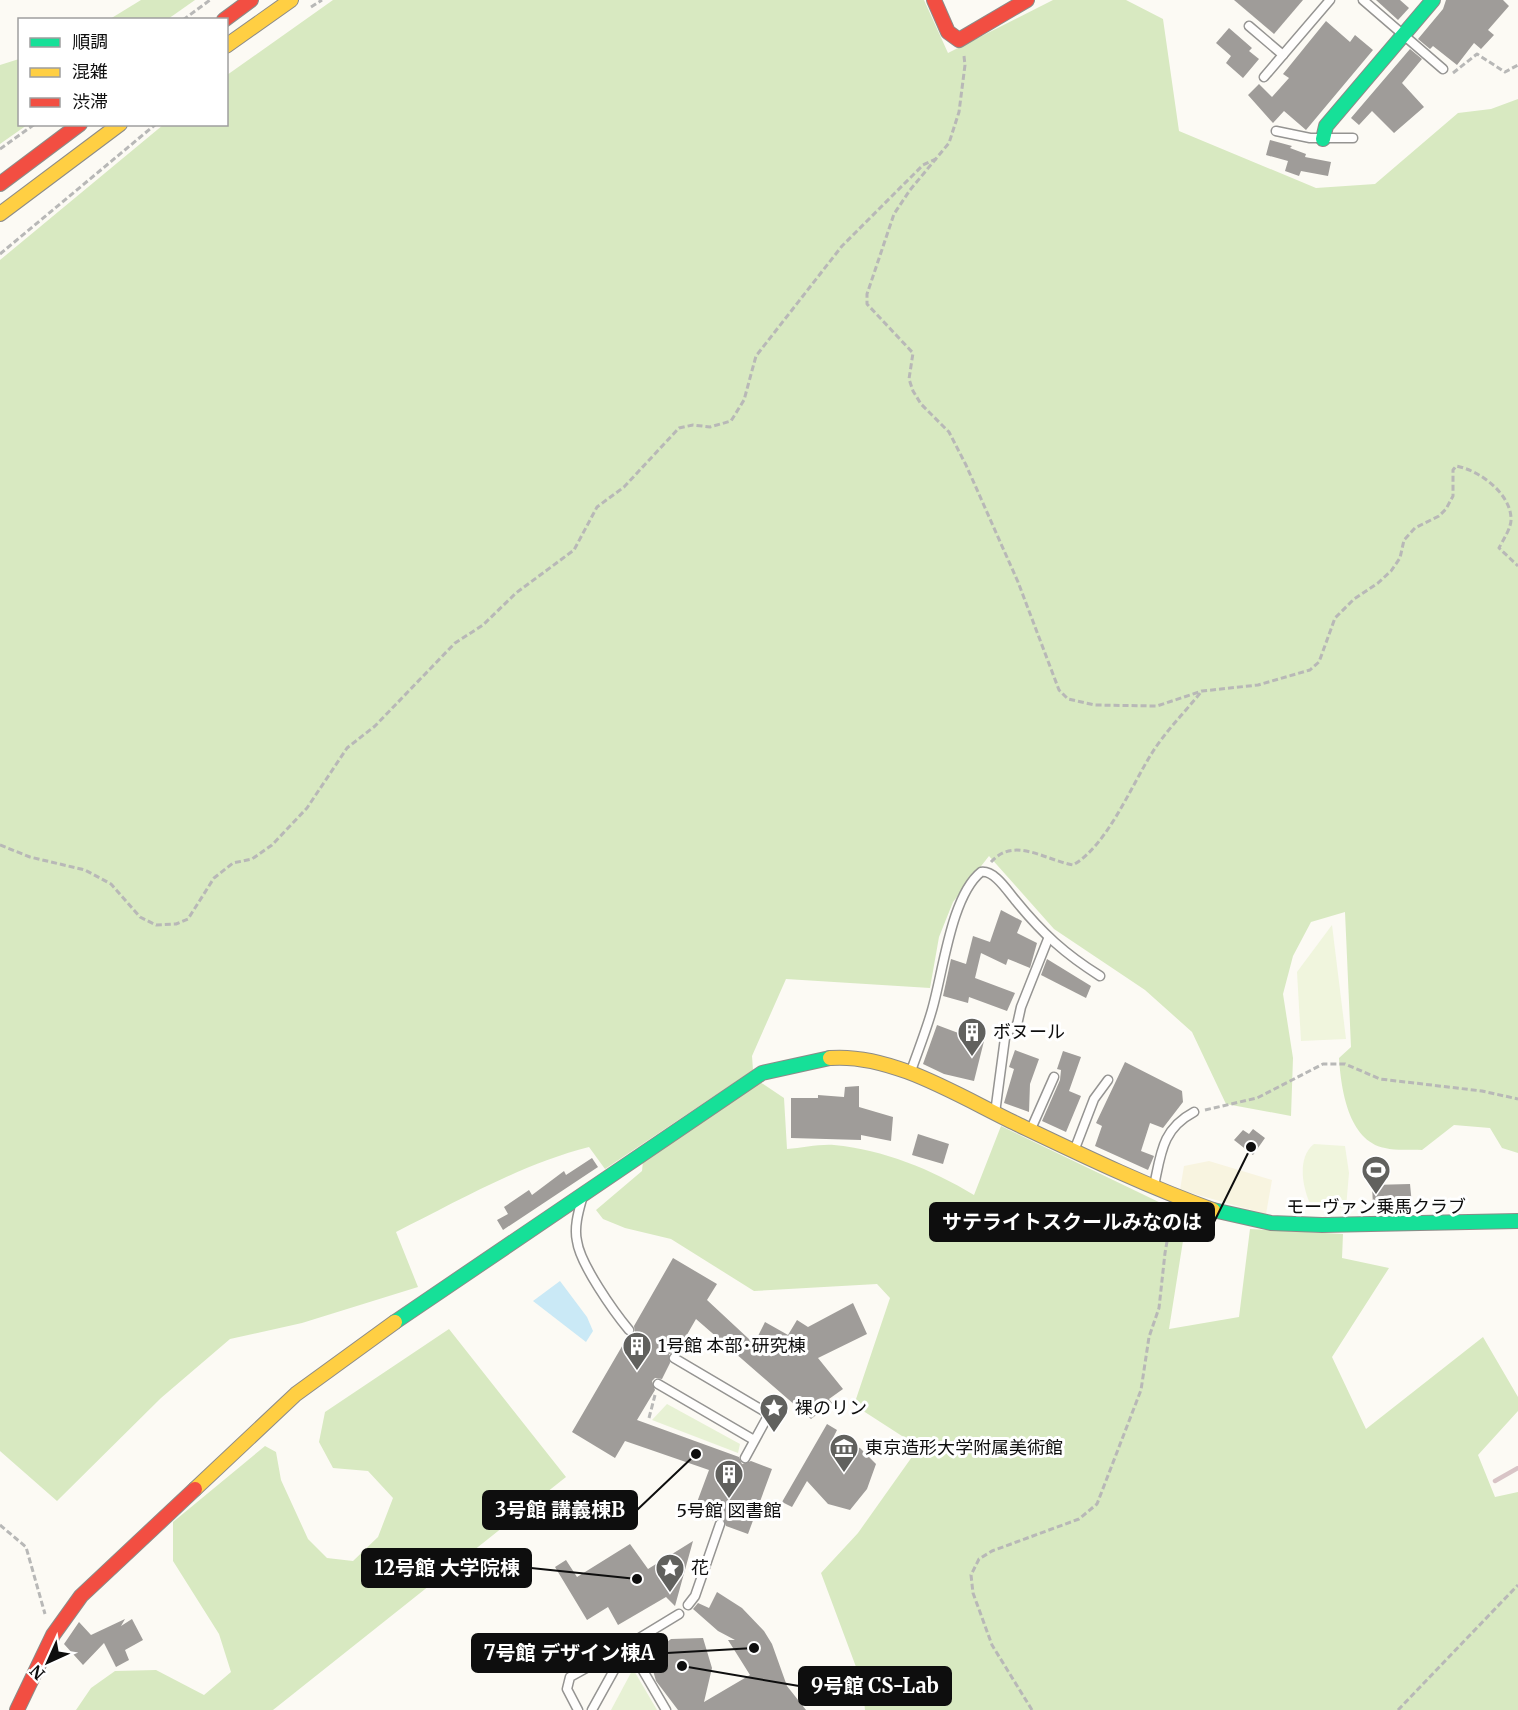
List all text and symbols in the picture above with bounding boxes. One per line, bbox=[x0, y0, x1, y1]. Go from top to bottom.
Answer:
legend bbox=[18, 18, 228, 126]
text: 順調 bbox=[72, 30, 108, 53]
text: 混雑 bbox=[72, 60, 108, 83]
text: 渋滞 bbox=[72, 90, 108, 113]
building icon: ボヌール bbox=[956, 1016, 988, 1058]
place label: ボヌール bbox=[993, 1020, 1065, 1043]
sports icon: モーヴァン乗馬クラブ bbox=[1360, 1154, 1392, 1196]
place label: モーヴァン乗馬クラブ bbox=[1286, 1195, 1466, 1218]
callout: サテライトスクールみなのは bbox=[930, 1203, 1214, 1241]
text: サテライトスクールみなのは bbox=[942, 1209, 1202, 1234]
building icon: 1号館 本部･研究棟 bbox=[621, 1330, 653, 1372]
place label: 1号館 本部･研究棟 bbox=[658, 1334, 805, 1357]
place icon: 裸のリン bbox=[758, 1392, 790, 1434]
place label: 裸のリン bbox=[795, 1396, 867, 1419]
museum icon: 東京造形大学附属美術館 bbox=[828, 1432, 860, 1474]
place label: 東京造形大学附属美術館 bbox=[865, 1436, 1063, 1459]
building icon: 5号館 図書館 bbox=[713, 1458, 745, 1500]
callout: 3号館 講義棟B bbox=[483, 1491, 637, 1529]
text: 3号館 講義棟B bbox=[495, 1497, 625, 1522]
place label: 5号館 図書館 bbox=[677, 1499, 781, 1522]
callout: 12号館 大学院棟 bbox=[362, 1549, 531, 1587]
place icon: 花 bbox=[654, 1552, 686, 1594]
text: 12号館 大学院棟 bbox=[374, 1555, 520, 1580]
place label: 花 bbox=[691, 1556, 709, 1579]
north arrow bbox=[18, 1632, 78, 1692]
callout: 7号館 デザイン棟A bbox=[472, 1634, 667, 1672]
text: 7号館 デザイン棟A bbox=[484, 1640, 655, 1665]
text: N bbox=[26, 1661, 49, 1684]
callout: 9号館 CS-Lab bbox=[799, 1667, 951, 1705]
text: 9号館 CS-Lab bbox=[811, 1673, 939, 1698]

